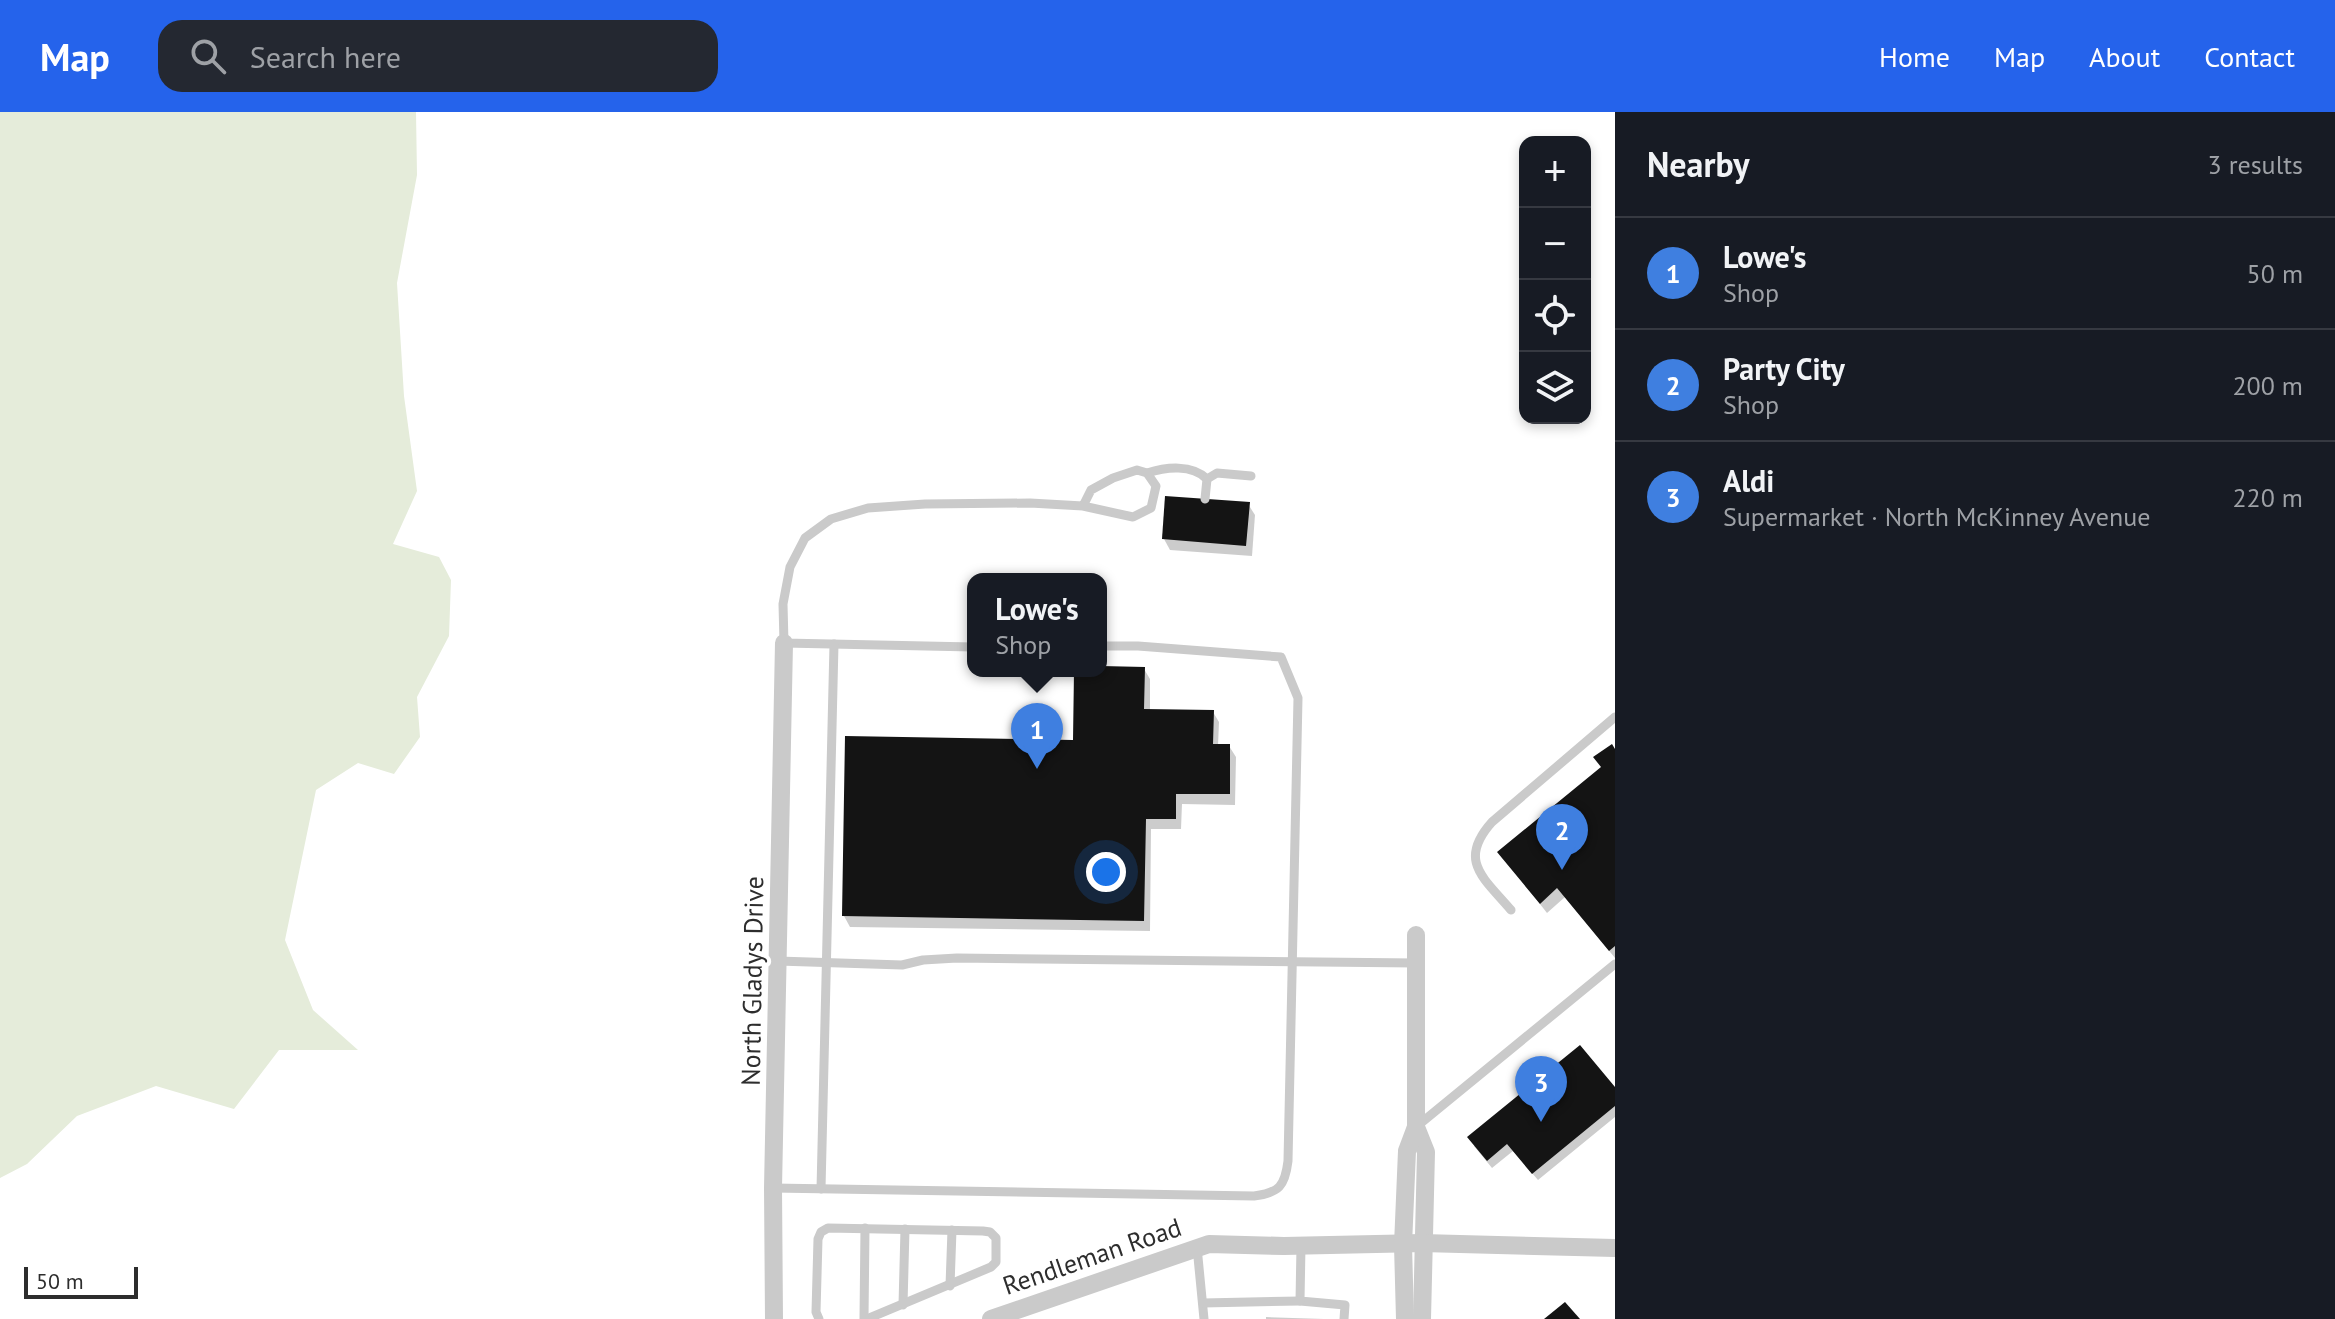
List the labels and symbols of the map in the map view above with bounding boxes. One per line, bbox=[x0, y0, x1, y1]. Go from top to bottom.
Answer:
pin: 1 bbox=[1011, 703, 1063, 769]
pin: 2 bbox=[1536, 804, 1588, 870]
your location bbox=[1086, 852, 1126, 892]
street label: North Gladys Drive bbox=[734, 876, 770, 1086]
pin: 3 bbox=[1515, 1056, 1567, 1122]
street label: Rendleman Road bbox=[998, 1210, 1186, 1302]
scale bar bbox=[24, 1263, 138, 1299]

